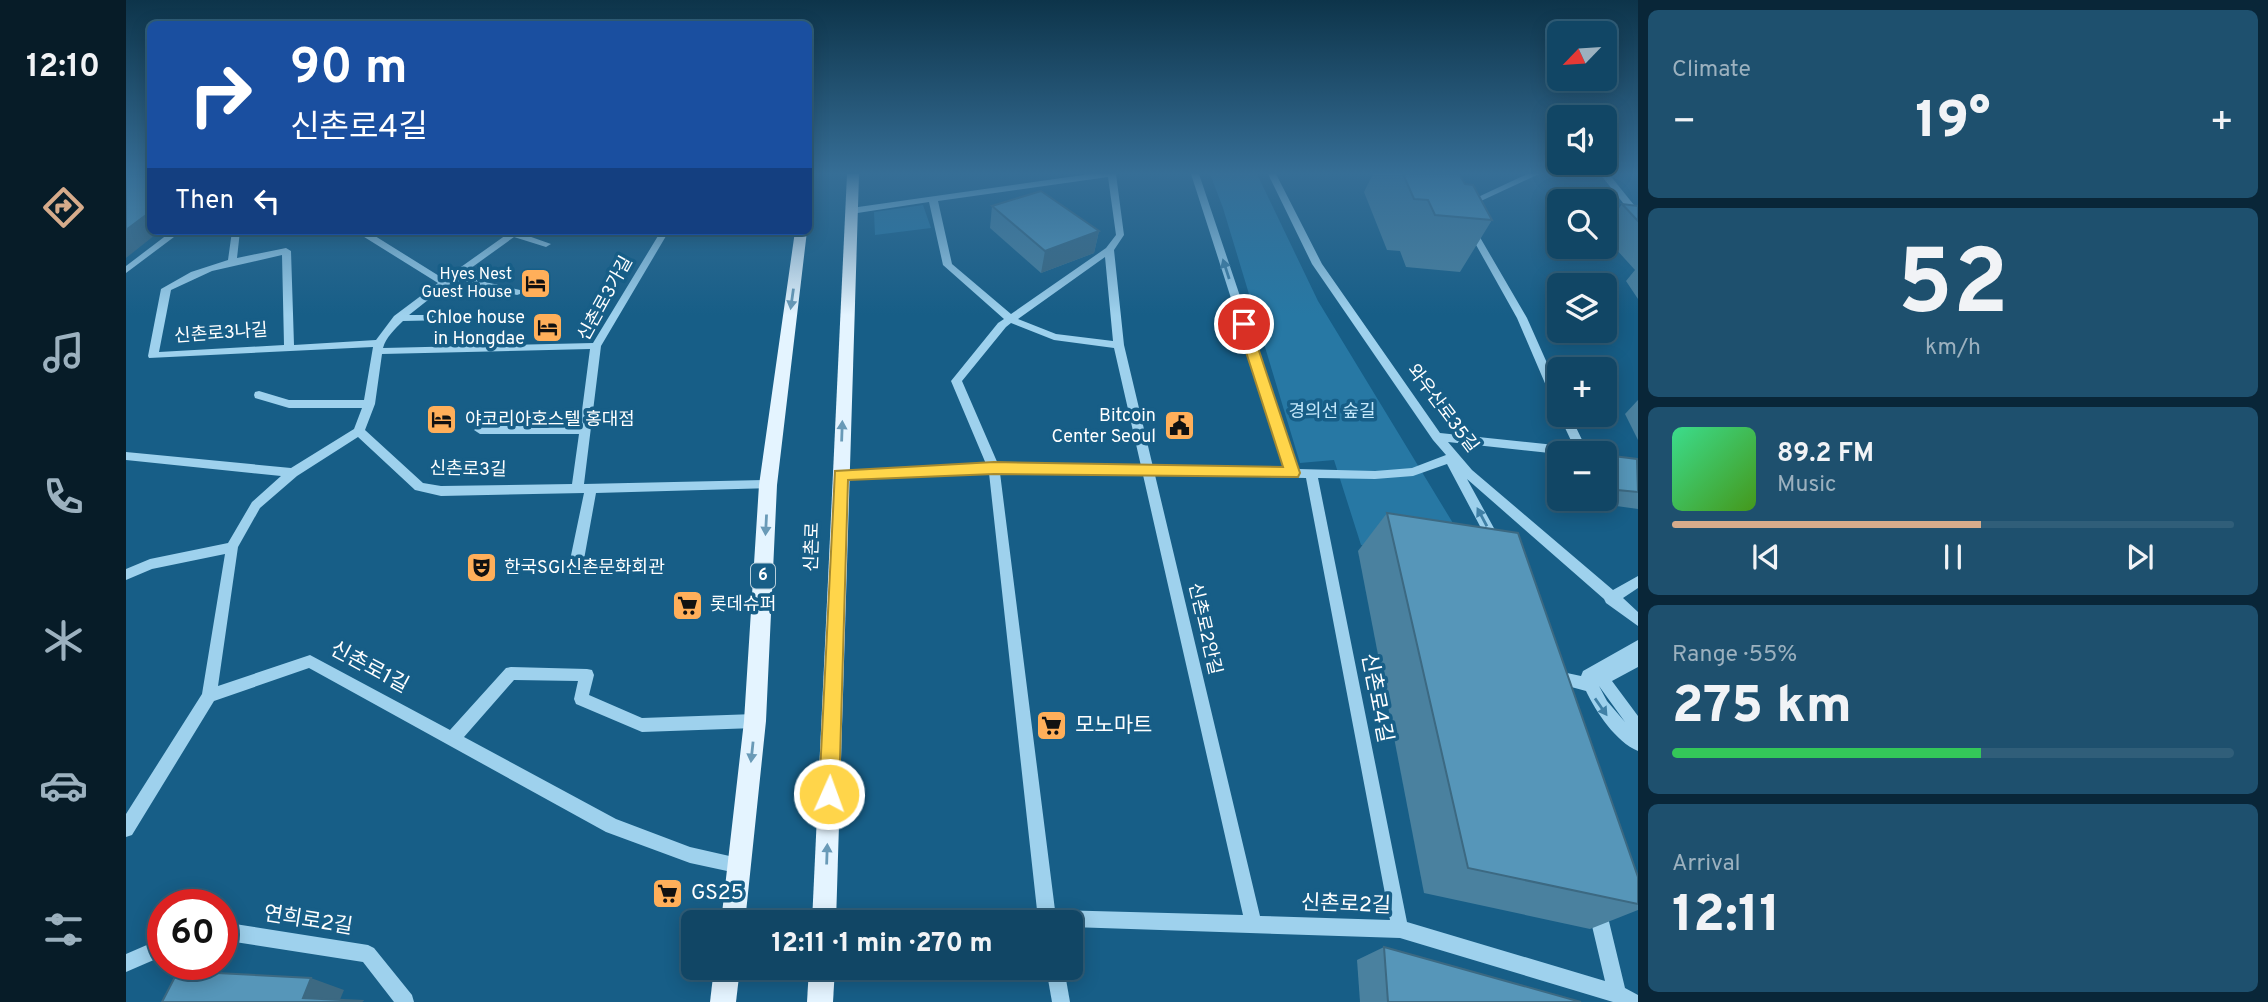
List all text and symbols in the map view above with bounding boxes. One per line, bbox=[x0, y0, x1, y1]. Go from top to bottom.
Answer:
north arrow bbox=[1547, 21, 1617, 91]
map controls bbox=[1547, 21, 1617, 511]
text: 90 m bbox=[290, 39, 408, 101]
text: 12:10 bbox=[26, 48, 100, 88]
icon: right bbox=[175, 49, 266, 140]
text: Climate bbox=[1672, 56, 1751, 85]
text: 19° bbox=[1915, 90, 1991, 156]
text: − bbox=[1672, 99, 1697, 148]
text: + bbox=[2209, 99, 2234, 148]
button: sound bbox=[1547, 105, 1617, 175]
text: 신촌로4길 bbox=[290, 109, 428, 149]
icon: left bbox=[248, 182, 286, 220]
icon: directions bbox=[39, 183, 88, 232]
text: Then bbox=[175, 185, 234, 218]
button: search bbox=[1547, 189, 1617, 259]
text: 52 bbox=[1897, 231, 2009, 346]
street label: 신촌로3가길 bbox=[573, 252, 639, 346]
one-way arrow bbox=[1220, 258, 1231, 279]
place label: Hyes Nest Guest House bbox=[421, 265, 512, 303]
hotel icon: Hyes Nest Guest House bbox=[518, 267, 552, 301]
button: layers bbox=[1547, 273, 1617, 343]
one-way arrow bbox=[787, 288, 798, 310]
pin bbox=[1214, 294, 1274, 354]
icon: arrive bbox=[1225, 305, 1263, 343]
place label: Chloe house in Hongdae bbox=[426, 307, 525, 351]
hotel icon: Chloe house in Hongdae bbox=[531, 311, 565, 345]
street label: 신촌로3나길 bbox=[173, 319, 269, 349]
icon: music bbox=[39, 328, 88, 377]
text: km/h bbox=[1925, 334, 1981, 363]
button: + bbox=[1547, 357, 1617, 427]
street label: 와우산로35길 bbox=[1401, 360, 1483, 458]
park label: 경의선 숲길 bbox=[1288, 401, 1376, 424]
hotel icon: 야코리아호스텔 홍대점 bbox=[425, 403, 459, 437]
place label: Bitcoin Center Seoul bbox=[1051, 405, 1156, 449]
place label: 야코리아호스텔 홍대점 bbox=[465, 409, 635, 432]
public building icon: Bitcoin Center Seoul bbox=[1162, 409, 1196, 443]
one-way arrow bbox=[836, 420, 848, 442]
text: 89.2 FM bbox=[1777, 438, 1874, 471]
button: − bbox=[1547, 441, 1617, 511]
street label: 신촌로3길 bbox=[429, 458, 507, 482]
text: Music bbox=[1777, 471, 1837, 500]
icon: phone bbox=[39, 472, 88, 521]
one-way arrow bbox=[1476, 507, 1488, 527]
one-way arrow bbox=[760, 514, 771, 536]
street label: 신촌로 bbox=[801, 522, 825, 572]
icon: previous bbox=[1747, 538, 1785, 576]
icon: pause bbox=[1934, 538, 1972, 576]
icon: next bbox=[2121, 538, 2159, 576]
theatre icon: 한국SGI신촌문화회관 bbox=[464, 551, 498, 585]
place label: 한국SGI신촌문화회관 bbox=[504, 557, 665, 580]
road number: 6 bbox=[751, 564, 775, 589]
street label: 신촌로2안길 bbox=[1182, 581, 1226, 677]
supermarket icon: 롯데슈퍼 bbox=[670, 588, 704, 622]
place label: 롯데슈퍼 bbox=[710, 594, 776, 617]
icon: climate bbox=[39, 616, 88, 665]
street label: 신촌로1길 bbox=[325, 636, 413, 700]
text: Range · 55% bbox=[1672, 641, 1797, 670]
street label: 신촌로4길 bbox=[1354, 651, 1398, 745]
text: 275 km bbox=[1672, 675, 1852, 741]
one-way arrow bbox=[1594, 698, 1608, 716]
supermarket icon: 모노마트 bbox=[1035, 709, 1069, 743]
place label: 모노마트 bbox=[1075, 713, 1152, 740]
one-way arrow bbox=[746, 741, 757, 763]
position arrow bbox=[792, 757, 866, 831]
icon: car bbox=[39, 761, 88, 810]
one-way arrow bbox=[821, 843, 832, 865]
text: Arrival bbox=[1672, 850, 1741, 879]
supermarket icon: GS25 bbox=[651, 876, 685, 910]
place label: GS25 bbox=[691, 880, 744, 907]
text: 12:11 bbox=[1672, 884, 1781, 950]
speed limit sign: 60 bbox=[147, 889, 238, 980]
street label: 신촌로2길 bbox=[1300, 890, 1392, 920]
street label: 연희로2길 bbox=[261, 901, 355, 941]
icon: filters bbox=[39, 905, 88, 954]
text: 12:11 · 1 min · 270 m bbox=[771, 928, 993, 961]

